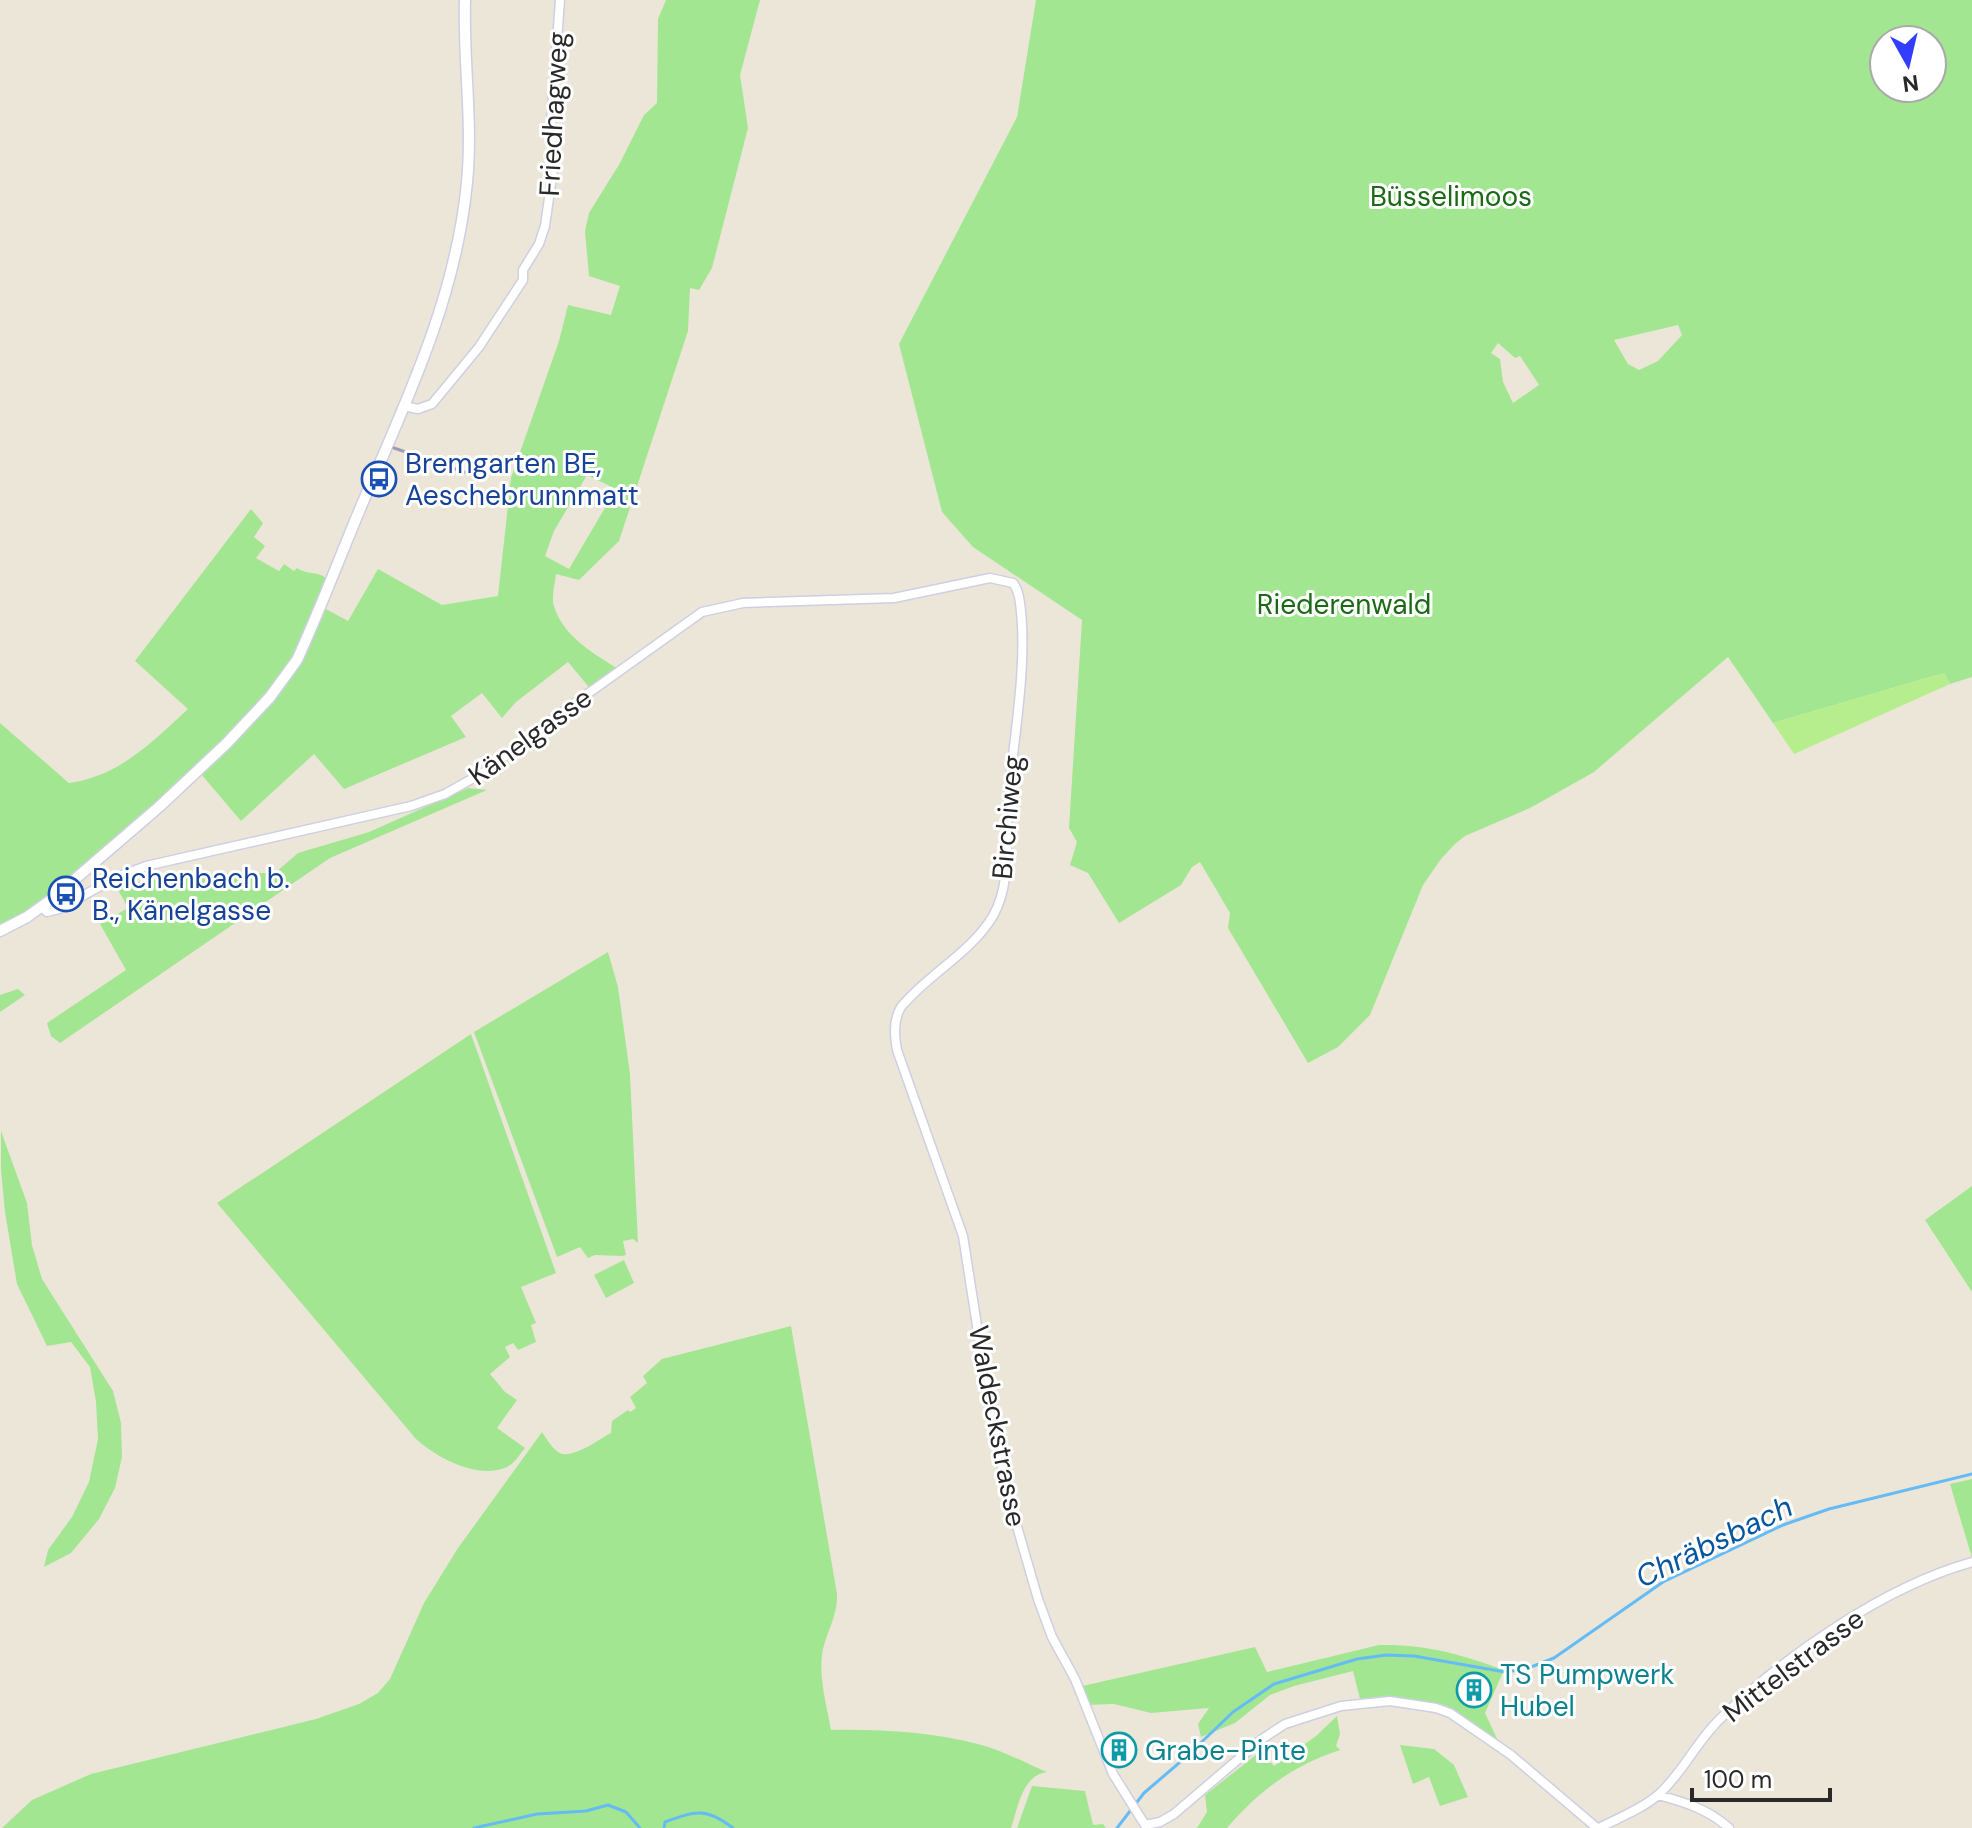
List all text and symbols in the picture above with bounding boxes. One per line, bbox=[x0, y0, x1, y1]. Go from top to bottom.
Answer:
north arrow bbox=[1868, 24, 1948, 104]
street label: Friedhagweg bbox=[531, 31, 576, 197]
text: N bbox=[1901, 68, 1921, 99]
park label: Büsselimoos bbox=[1370, 178, 1532, 215]
place label: Bremgarten BE, Aeschebrunnmatt bbox=[405, 445, 639, 514]
bus stop icon: Bremgarten BE, Aeschebrunnmatt bbox=[360, 460, 398, 498]
park label: Riederenwald bbox=[1257, 586, 1431, 623]
street label: Känelgasse bbox=[461, 679, 599, 794]
street label: Birchiweg bbox=[984, 753, 1031, 881]
place label: Reichenbach b. B., Känelgasse bbox=[92, 860, 290, 929]
bus stop icon: Reichenbach b. B., Känelgasse bbox=[47, 875, 85, 913]
street label: Waldeckstrasse bbox=[960, 1322, 1035, 1530]
water label: Chräbsbach bbox=[1629, 1487, 1799, 1596]
street label: Mittelstrasse bbox=[1715, 1600, 1872, 1731]
place label: TS Pumpwerk Hubel bbox=[1500, 1656, 1674, 1725]
building icon: TS Pumpwerk Hubel bbox=[1455, 1671, 1493, 1709]
building icon: Grabe-Pinte bbox=[1100, 1731, 1138, 1769]
place label: Grabe-Pinte bbox=[1145, 1732, 1306, 1769]
scale bar bbox=[1692, 1752, 1830, 1802]
text: 100 m bbox=[1704, 1764, 1772, 1795]

